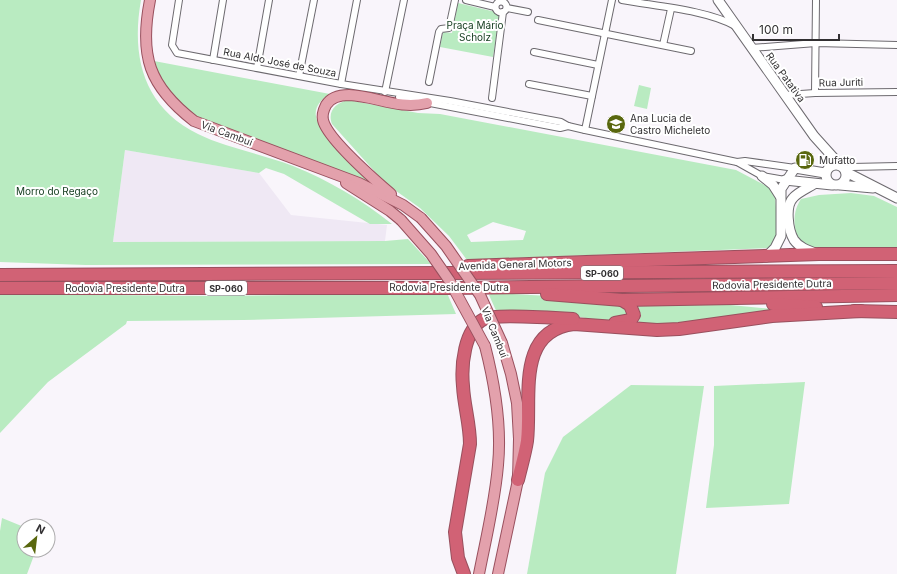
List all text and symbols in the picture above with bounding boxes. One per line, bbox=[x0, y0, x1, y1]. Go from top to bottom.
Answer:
scale bar bbox=[753, 16, 839, 42]
park label: Praça Mário Scholz bbox=[447, 19, 504, 43]
text: 100 m bbox=[759, 22, 793, 37]
street label: Rua Aldo José de Souza bbox=[222, 45, 338, 79]
street label: Rua Patativa bbox=[764, 50, 808, 104]
street label: Rua Juriti bbox=[819, 76, 863, 88]
place label: Ana Lucia de Castro Micheleto bbox=[630, 112, 710, 136]
school or university icon: Ana Lucia de Castro Micheleto bbox=[605, 113, 627, 135]
street label: Via Cambuí bbox=[200, 118, 255, 148]
fuel station icon: Mufatto bbox=[794, 149, 816, 171]
place label: Mufatto bbox=[819, 154, 855, 166]
park label: Morro do Regaço bbox=[16, 185, 98, 197]
street label: Avenida General Motors bbox=[458, 256, 572, 272]
road number: SP-060 bbox=[581, 266, 623, 280]
street label: Rodovia Presidente Dutra bbox=[712, 277, 832, 291]
road number: SP-060 bbox=[205, 281, 247, 295]
street label: Rodovia Presidente Dutra bbox=[389, 281, 509, 293]
street label: Rodovia Presidente Dutra bbox=[65, 282, 185, 294]
street label: Via Cambuí bbox=[479, 305, 511, 360]
north arrow bbox=[16, 518, 56, 558]
text: N bbox=[34, 521, 48, 537]

